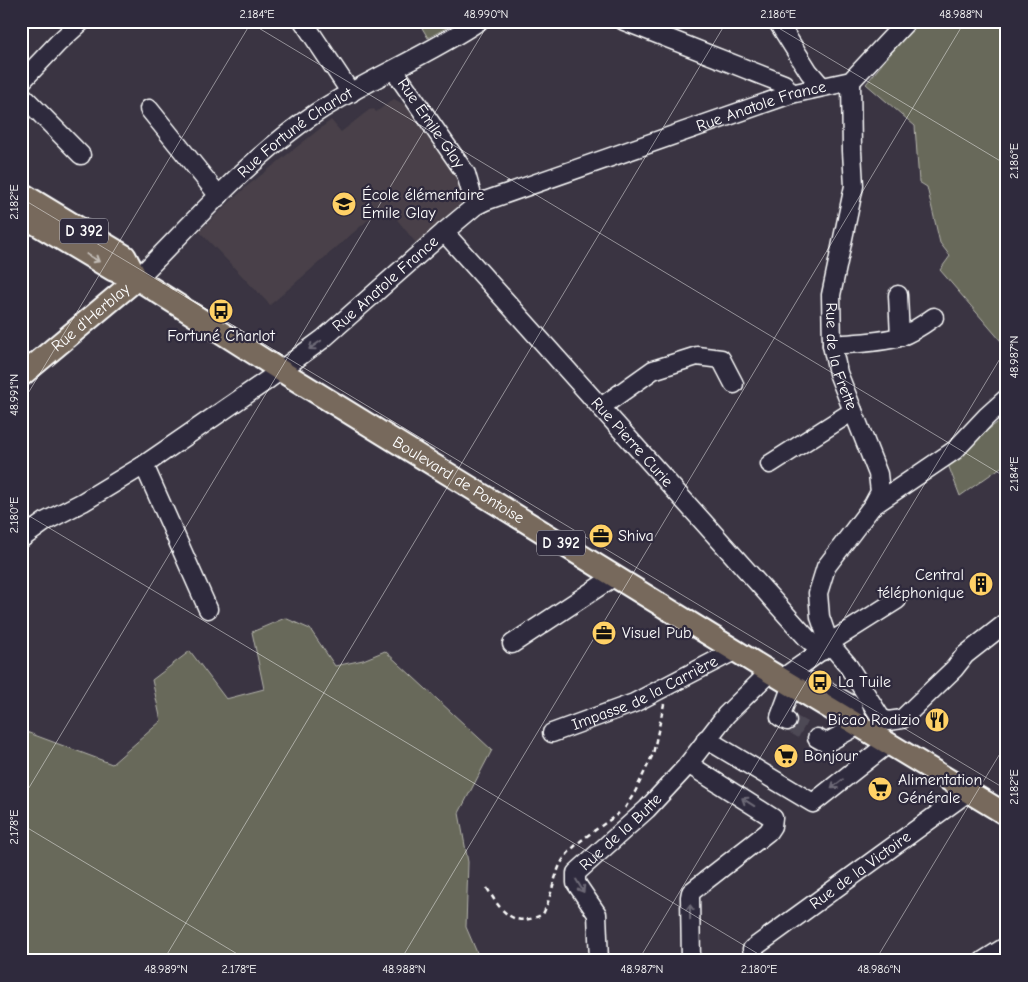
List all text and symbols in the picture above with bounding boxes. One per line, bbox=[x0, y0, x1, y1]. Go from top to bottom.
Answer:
text: 2.184°E bbox=[239, 7, 275, 21]
text: 48.990°N bbox=[464, 7, 508, 21]
text: 2.186°E bbox=[760, 7, 796, 21]
text: 48.988°N bbox=[939, 7, 983, 21]
street label: Rue Émile Glay bbox=[394, 75, 469, 172]
street label: Rue Anatole France bbox=[694, 78, 828, 135]
street label: Rue Fortuné Charlot bbox=[234, 84, 356, 181]
text: 2.186°E bbox=[1007, 143, 1021, 179]
text: 2.182°E bbox=[7, 184, 21, 220]
place label: École élémentaire Émile Glay bbox=[362, 185, 484, 222]
school or university icon: École élémentaire Émile Glay bbox=[331, 191, 357, 217]
road number: D 392 bbox=[60, 218, 108, 244]
street label: Rue Anatole France bbox=[329, 232, 442, 335]
one-way arrow bbox=[85, 254, 99, 264]
street label: Rue d'Herblay bbox=[48, 279, 134, 355]
bus stop icon: Fortuné Charlot bbox=[208, 298, 234, 324]
street label: Rue de la Frette bbox=[822, 302, 861, 413]
place label: Fortuné Charlot bbox=[167, 327, 275, 345]
text: 48.987°N bbox=[1007, 336, 1021, 378]
one-way arrow bbox=[308, 340, 322, 350]
text: 48.991°N bbox=[7, 374, 21, 416]
street label: Rue Pierre Curie bbox=[587, 394, 677, 491]
street label: Boulevard de Pontoise bbox=[389, 433, 527, 527]
text: 2.184°E bbox=[1007, 456, 1021, 492]
text: 2.180°E bbox=[7, 497, 21, 533]
office icon: Shiva bbox=[588, 523, 614, 549]
place label: Shiva bbox=[618, 527, 654, 545]
road number: D 392 bbox=[537, 530, 585, 556]
place label: Central téléphonique bbox=[877, 566, 964, 602]
building icon: Central téléphonique bbox=[968, 571, 994, 597]
office icon: Visuel Pub bbox=[591, 620, 617, 646]
place label: Visuel Pub bbox=[622, 624, 692, 642]
street label: Impasse de la Carrière bbox=[569, 652, 721, 734]
bus stop icon: La Tuile bbox=[807, 669, 833, 695]
place label: La Tuile bbox=[838, 673, 891, 691]
restaurant icon: Bicao Rodizio bbox=[924, 707, 950, 733]
place label: Bicao Rodizio bbox=[828, 711, 920, 729]
supermarket icon: Bonjour bbox=[773, 743, 799, 769]
place label: Bonjour bbox=[804, 747, 859, 765]
text: 2.182°E bbox=[1007, 769, 1021, 805]
place label: Alimentation Générale bbox=[898, 771, 982, 807]
supermarket icon: Alimentation Générale bbox=[867, 776, 893, 802]
one-way arrow bbox=[830, 779, 844, 789]
street label: Rue de la Butte bbox=[576, 790, 665, 874]
one-way arrow bbox=[741, 797, 755, 807]
text: 2.178°E bbox=[7, 810, 21, 844]
street label: Rue de la Victoire bbox=[806, 828, 914, 913]
one-way arrow bbox=[575, 879, 585, 893]
one-way arrow bbox=[685, 904, 695, 920]
text: 48.989°N bbox=[144, 962, 188, 976]
text: 2.178°E bbox=[222, 962, 256, 976]
text: 48.988°N bbox=[382, 962, 426, 976]
text: 48.987°N bbox=[621, 962, 663, 976]
text: 2.180°E bbox=[741, 962, 777, 976]
text: 48.986°N bbox=[857, 962, 901, 976]

